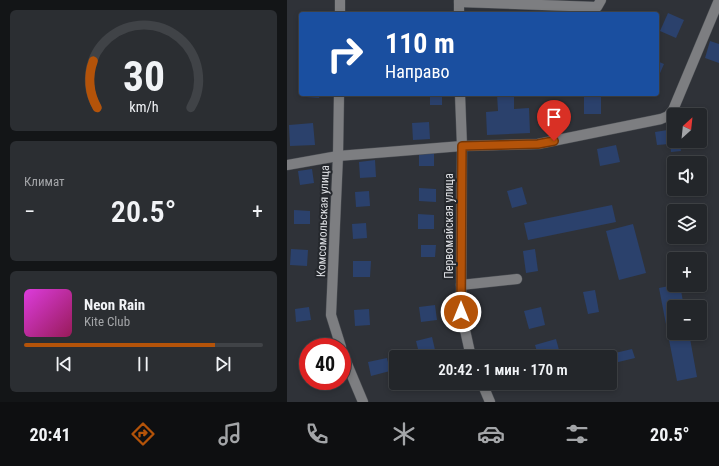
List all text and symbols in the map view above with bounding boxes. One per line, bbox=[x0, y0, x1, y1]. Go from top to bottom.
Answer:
text: 110 m bbox=[385, 27, 455, 60]
icon: right bbox=[319, 28, 371, 80]
text: 30 bbox=[122, 52, 165, 101]
text: Направо bbox=[385, 61, 450, 82]
text: km/h bbox=[129, 99, 158, 115]
pin bbox=[537, 100, 571, 141]
icon: arrive bbox=[543, 106, 565, 128]
north arrow bbox=[667, 108, 707, 148]
map controls bbox=[667, 108, 707, 340]
button: sound bbox=[667, 156, 707, 196]
street label: Комсомольская улица bbox=[314, 164, 332, 277]
street label: Первомайская улица bbox=[442, 173, 456, 279]
text: Климат bbox=[24, 174, 65, 189]
text: 20.5° bbox=[111, 194, 176, 229]
text: − bbox=[24, 199, 35, 224]
text: + bbox=[252, 199, 263, 224]
button: layers bbox=[667, 204, 707, 244]
button: + bbox=[667, 252, 707, 292]
position arrow bbox=[440, 291, 482, 333]
text: Neon Rain bbox=[84, 296, 145, 314]
button: − bbox=[667, 300, 707, 340]
text: Kite Club bbox=[84, 314, 130, 329]
speed limit sign: 40 bbox=[299, 338, 351, 390]
icon: previous bbox=[53, 353, 75, 375]
icon: pause bbox=[132, 353, 154, 375]
icon: next bbox=[212, 353, 234, 375]
text: 20:42 · 1 мин · 170 m bbox=[438, 361, 568, 379]
icon: directions bbox=[129, 420, 157, 448]
icon: music bbox=[216, 420, 244, 448]
icon: phone bbox=[303, 420, 331, 448]
icon: climate bbox=[390, 420, 418, 448]
icon: car bbox=[477, 420, 505, 448]
icon: filters bbox=[563, 420, 591, 448]
text: 20:41 bbox=[29, 424, 71, 445]
text: 20.5° bbox=[650, 424, 690, 445]

